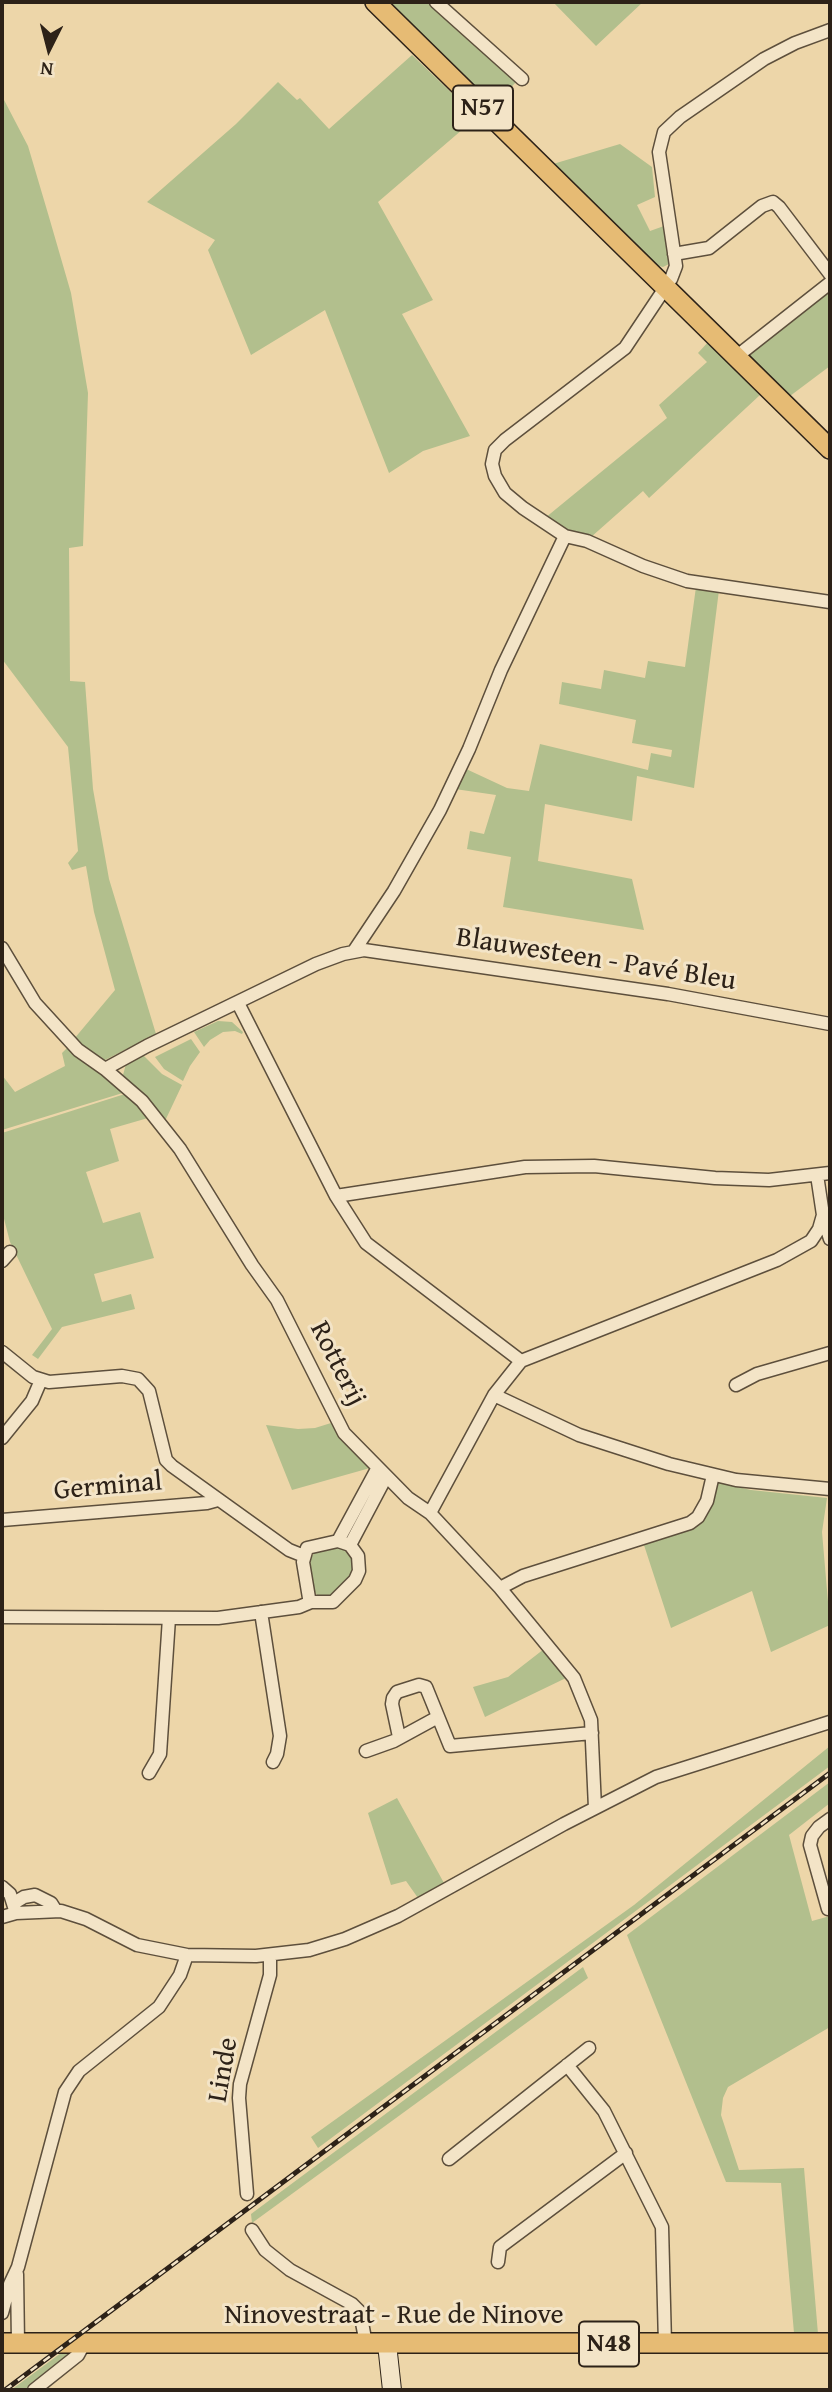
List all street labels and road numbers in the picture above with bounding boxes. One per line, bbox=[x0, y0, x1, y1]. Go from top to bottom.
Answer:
road number: N57 bbox=[453, 86, 513, 130]
street label: Blauwesteen - Pavé Bleu bbox=[454, 921, 738, 999]
street label: Rotterij bbox=[302, 1316, 372, 1412]
street label: Germinal bbox=[52, 1466, 164, 1508]
street label: Linde bbox=[202, 2035, 246, 2105]
street label: Ninovestraat - Rue de Ninove bbox=[224, 2299, 564, 2333]
road number: N48 bbox=[579, 2322, 639, 2366]

